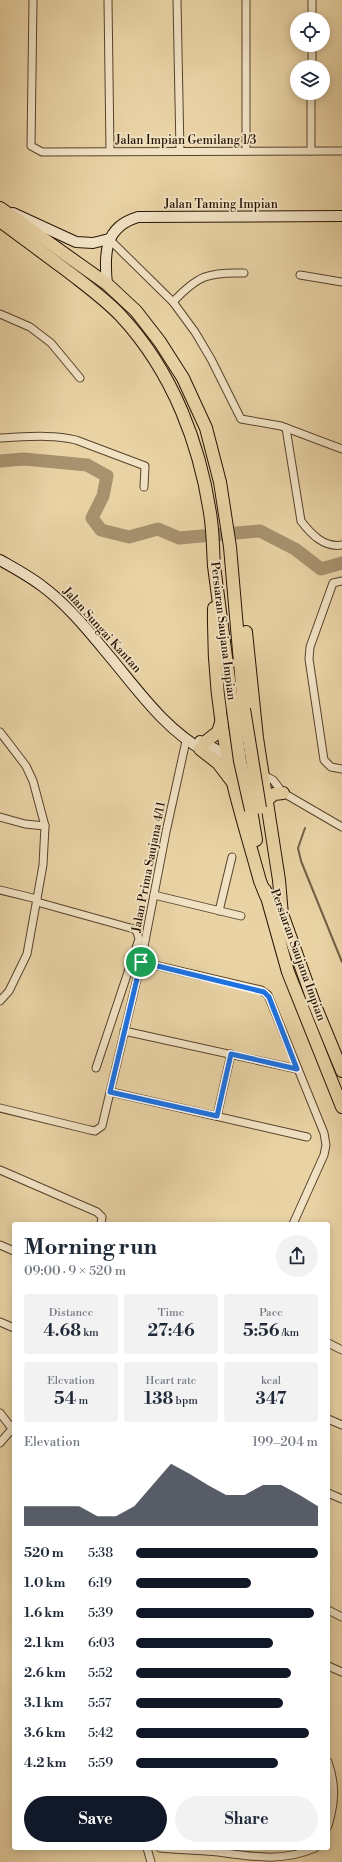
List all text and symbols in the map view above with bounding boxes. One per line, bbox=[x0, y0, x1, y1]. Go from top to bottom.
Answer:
map controls bbox=[290, 12, 330, 100]
button: locate bbox=[290, 12, 330, 52]
button: layers bbox=[290, 60, 330, 100]
street label: Jalan Impian Gemilang 1/3 bbox=[115, 133, 257, 148]
street label: Jalan Taming Impian bbox=[163, 197, 278, 212]
street label: Persiaran Saujana Impian bbox=[207, 561, 239, 701]
street label: Jalan Sungai Kantan bbox=[59, 583, 144, 676]
street label: Jalan Prima Saujana 4/11 bbox=[129, 800, 169, 935]
street label: Persiaran Saujana Impian bbox=[267, 887, 329, 1023]
pin bbox=[124, 945, 158, 979]
icon: arrive bbox=[130, 951, 152, 973]
text: Morning run bbox=[24, 1234, 157, 1261]
button: share bbox=[276, 1235, 318, 1277]
text: 09:00 · 9 × 520 m bbox=[24, 1263, 126, 1279]
text: Distance bbox=[49, 1306, 93, 1320]
text: Time bbox=[158, 1306, 184, 1320]
text: Pace bbox=[259, 1306, 283, 1320]
text: 4.68 bbox=[43, 1320, 81, 1342]
text: 27:46 bbox=[147, 1320, 195, 1342]
text: 5:56 bbox=[243, 1320, 279, 1342]
text: km bbox=[81, 1326, 99, 1340]
text: /km bbox=[279, 1326, 299, 1340]
text: Elevation bbox=[47, 1374, 95, 1388]
text: Heart rate bbox=[146, 1374, 196, 1388]
text: kcal bbox=[261, 1374, 281, 1388]
text: 54 bbox=[54, 1388, 76, 1410]
text: 138 bbox=[144, 1388, 173, 1410]
text: 347 bbox=[255, 1388, 287, 1410]
text: m bbox=[76, 1394, 88, 1408]
text: bpm bbox=[173, 1394, 198, 1408]
text: Elevation bbox=[24, 1434, 80, 1450]
text: 199–204 m bbox=[252, 1434, 318, 1450]
text: 520 m bbox=[24, 1545, 64, 1561]
text: 5:38 bbox=[88, 1545, 113, 1561]
text: 1.0 km bbox=[24, 1575, 65, 1591]
text: 6:19 bbox=[88, 1575, 112, 1591]
text: 1.6 km bbox=[24, 1605, 64, 1621]
text: 5:39 bbox=[88, 1605, 113, 1621]
text: 2.1 km bbox=[24, 1635, 64, 1651]
text: 6:03 bbox=[88, 1635, 115, 1651]
text: 2.6 km bbox=[24, 1665, 66, 1681]
text: 5:52 bbox=[88, 1665, 113, 1681]
text: 3.1 km bbox=[24, 1695, 64, 1711]
text: 5:57 bbox=[88, 1695, 111, 1711]
text: 3.6 km bbox=[24, 1725, 66, 1741]
text: 5:42 bbox=[88, 1725, 113, 1741]
text: 4.2 km bbox=[24, 1755, 66, 1771]
text: 5:59 bbox=[88, 1755, 113, 1771]
button: Save bbox=[24, 1796, 167, 1842]
button: Share bbox=[175, 1796, 318, 1842]

